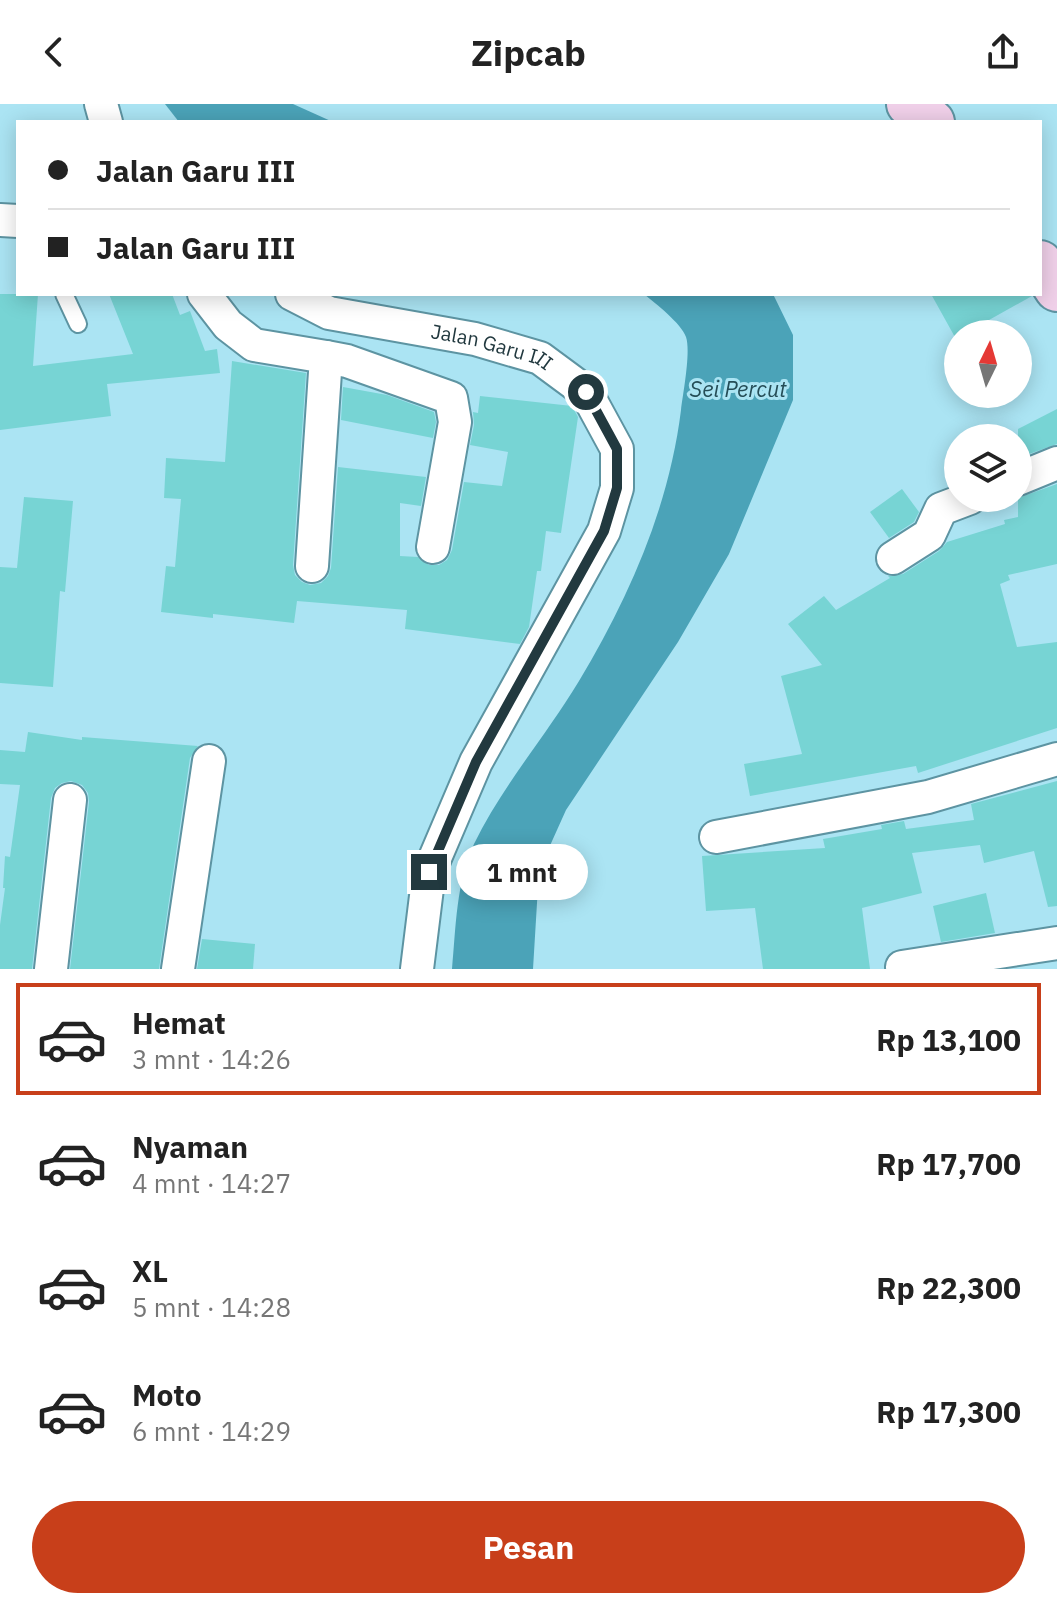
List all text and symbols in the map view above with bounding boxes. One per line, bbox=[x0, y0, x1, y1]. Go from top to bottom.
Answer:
text: Zipcab bbox=[471, 29, 586, 76]
icon: back bbox=[32, 30, 76, 74]
icon: share bbox=[981, 30, 1025, 74]
text: Jalan Garu III bbox=[96, 151, 296, 190]
text: Jalan Garu III bbox=[96, 228, 296, 267]
street label: Jalan Garu III bbox=[429, 317, 559, 376]
north arrow bbox=[944, 320, 1032, 408]
map controls bbox=[944, 320, 1032, 512]
route start bbox=[568, 374, 604, 410]
water label: Sei Percut bbox=[690, 374, 787, 403]
button: layers bbox=[944, 424, 1032, 512]
callout: 1 mnt bbox=[457, 844, 589, 900]
route end bbox=[411, 854, 447, 890]
text: 1 mnt bbox=[487, 855, 557, 889]
icon: car bbox=[36, 1003, 108, 1075]
text: Hemat bbox=[132, 1003, 226, 1042]
text: Rp 13,100 bbox=[876, 1020, 1021, 1059]
text: 3 mnt · 14:26 bbox=[132, 1042, 291, 1076]
icon: car bbox=[36, 1127, 108, 1199]
text: Nyaman bbox=[132, 1127, 248, 1166]
text: Rp 17,700 bbox=[876, 1144, 1021, 1183]
text: 4 mnt · 14:27 bbox=[132, 1166, 291, 1200]
icon: car bbox=[36, 1251, 108, 1323]
text: XL bbox=[132, 1251, 168, 1290]
text: Rp 22,300 bbox=[876, 1268, 1021, 1307]
text: 5 mnt · 14:28 bbox=[132, 1290, 291, 1324]
icon: car bbox=[36, 1375, 108, 1447]
text: Moto bbox=[132, 1375, 202, 1414]
text: Rp 17,300 bbox=[876, 1392, 1021, 1431]
text: 6 mnt · 14:29 bbox=[132, 1414, 291, 1448]
button: Pesan bbox=[32, 1501, 1025, 1593]

